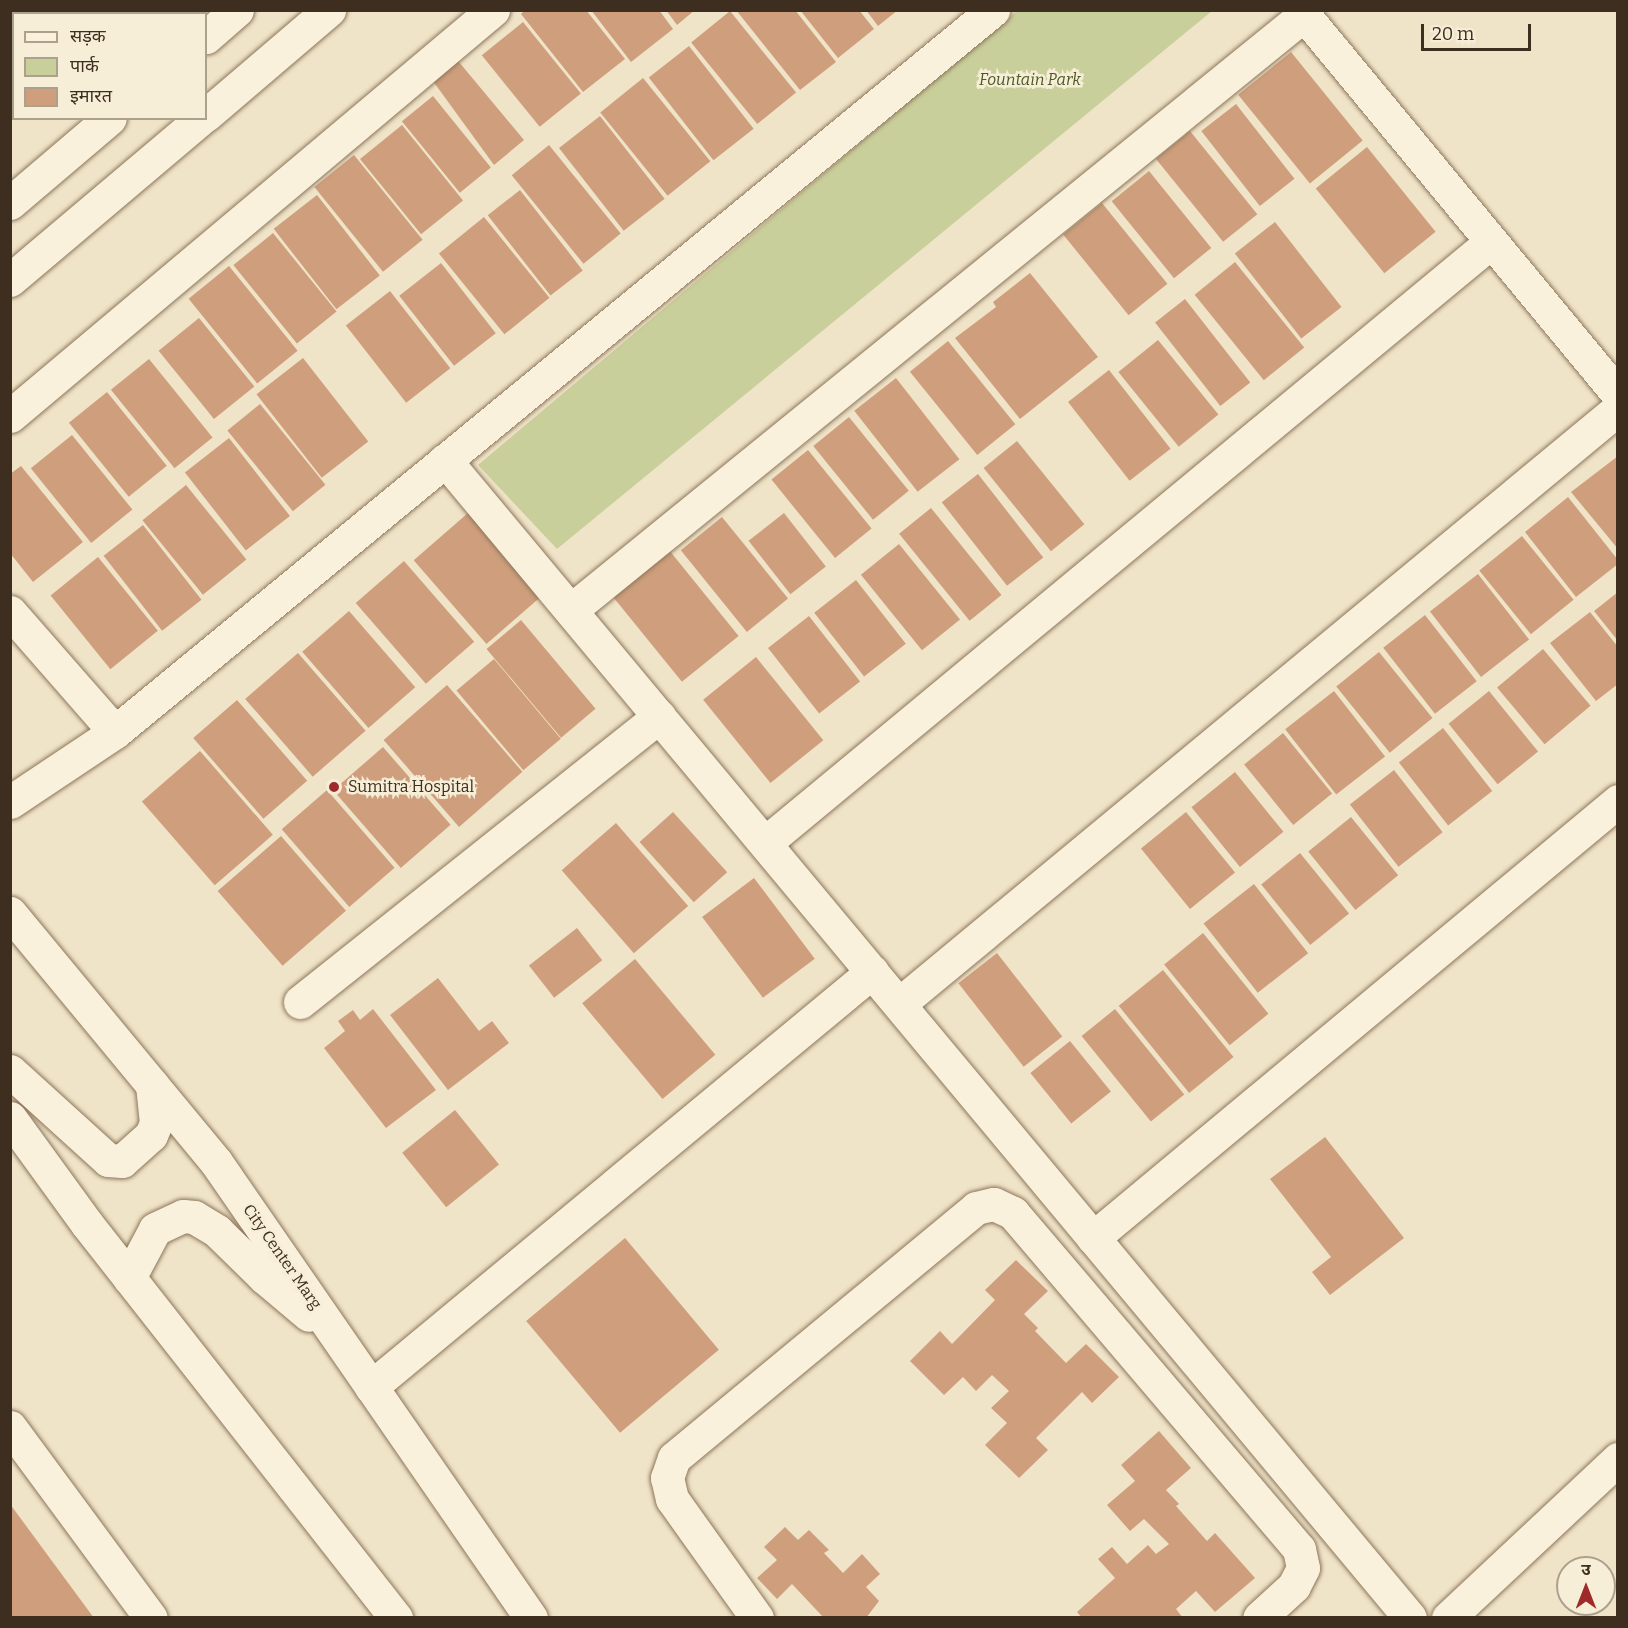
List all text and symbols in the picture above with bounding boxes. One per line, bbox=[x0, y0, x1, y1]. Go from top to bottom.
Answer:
legend bbox=[12, 12, 207, 120]
scale bar bbox=[1424, 12, 1534, 50]
text: 20 m bbox=[1432, 23, 1474, 45]
text: सड़क bbox=[70, 25, 106, 47]
text: पार्क bbox=[70, 55, 99, 77]
park label: Fountain Park bbox=[979, 70, 1081, 90]
text: इमारत bbox=[70, 85, 112, 107]
place label: Sumitra Hospital bbox=[348, 777, 474, 797]
marker: Sumitra Hospital bbox=[325, 778, 343, 796]
street label: City Center Marg bbox=[239, 1201, 325, 1313]
north arrow bbox=[1556, 1556, 1616, 1616]
text: उ bbox=[1581, 1560, 1591, 1579]

